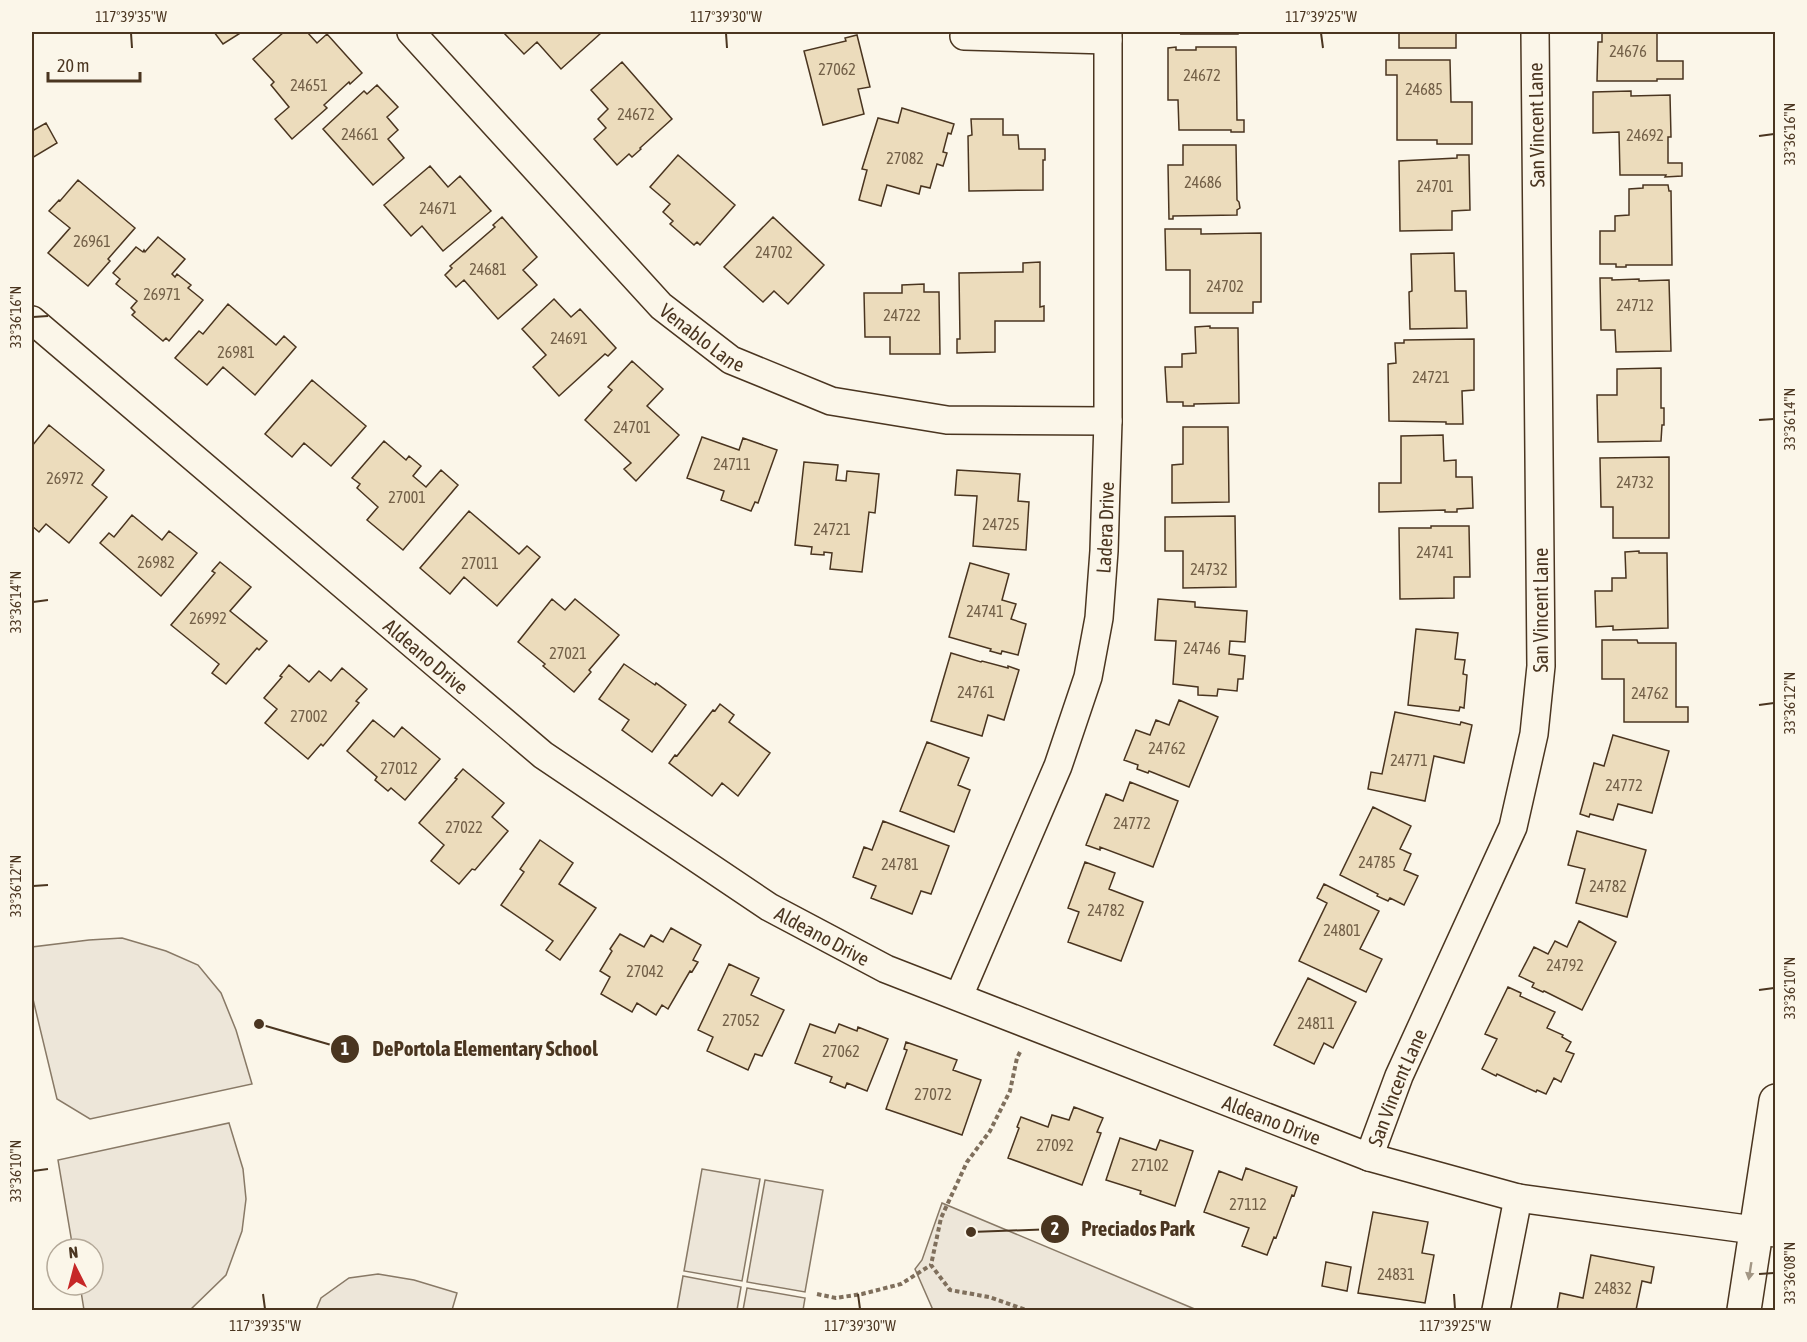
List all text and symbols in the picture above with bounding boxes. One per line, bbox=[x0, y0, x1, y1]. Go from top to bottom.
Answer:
text: 117°39'35"W bbox=[95, 8, 167, 25]
text: 117°39'30"W bbox=[690, 8, 762, 25]
text: 117°39'25"W bbox=[1285, 8, 1357, 25]
house number: 24676 bbox=[1609, 42, 1647, 60]
scale bar bbox=[48, 45, 140, 83]
text: 20 m bbox=[57, 55, 89, 76]
house number: 27062 bbox=[818, 60, 856, 78]
street label: San Vincent Lane bbox=[1523, 62, 1549, 188]
house number: 24672 bbox=[1183, 66, 1221, 84]
house number: 24651 bbox=[290, 76, 328, 94]
house number: 24685 bbox=[1405, 80, 1443, 98]
text: 33°36'16"N bbox=[1781, 103, 1798, 165]
house number: 24672 bbox=[617, 105, 655, 123]
house number: 24661 bbox=[341, 125, 379, 143]
house number: 24692 bbox=[1626, 126, 1664, 144]
house number: 27082 bbox=[886, 149, 924, 167]
house number: 24686 bbox=[1184, 173, 1222, 191]
house number: 24701 bbox=[1416, 177, 1454, 195]
house number: 24671 bbox=[419, 199, 457, 217]
house number: 26961 bbox=[73, 232, 111, 250]
house number: 24702 bbox=[755, 243, 793, 261]
house number: 24681 bbox=[469, 260, 507, 278]
house number: 24702 bbox=[1206, 277, 1244, 295]
house number: 26971 bbox=[143, 285, 181, 303]
text: 33°36'16"N bbox=[7, 286, 24, 348]
house number: 24712 bbox=[1616, 296, 1654, 314]
street label: Venablo Lane bbox=[656, 298, 748, 376]
house number: 24722 bbox=[883, 306, 921, 324]
house number: 24691 bbox=[550, 329, 588, 347]
house number: 26981 bbox=[217, 343, 255, 361]
house number: 24721 bbox=[1412, 368, 1450, 386]
text: 33°36'14"N bbox=[1781, 388, 1798, 450]
house number: 24701 bbox=[613, 418, 651, 436]
house number: 24711 bbox=[713, 455, 751, 473]
house number: 26972 bbox=[46, 469, 84, 487]
house number: 24732 bbox=[1616, 473, 1654, 491]
street label: Ladera Drive bbox=[1091, 481, 1118, 574]
house number: 27001 bbox=[388, 488, 426, 506]
house number: 24725 bbox=[982, 515, 1020, 533]
house number: 24721 bbox=[813, 520, 851, 538]
house number: 24741 bbox=[1416, 543, 1454, 561]
street label: San Vincent Lane bbox=[1529, 548, 1552, 672]
house number: 26982 bbox=[137, 553, 175, 571]
house number: 27011 bbox=[461, 554, 499, 572]
house number: 24732 bbox=[1190, 560, 1228, 578]
text: 33°36'14"N bbox=[7, 571, 24, 633]
house number: 24741 bbox=[966, 602, 1004, 620]
house number: 26992 bbox=[189, 609, 227, 627]
street label: Aldeano Drive bbox=[380, 613, 473, 698]
house number: 24746 bbox=[1183, 639, 1221, 657]
house number: 27021 bbox=[549, 644, 587, 662]
text: 33°36'12"N bbox=[1781, 672, 1798, 734]
house number: 24761 bbox=[957, 683, 995, 701]
house number: 24762 bbox=[1631, 684, 1669, 702]
house number: 27002 bbox=[290, 707, 328, 725]
house number: 24762 bbox=[1148, 739, 1186, 757]
house number: 24771 bbox=[1390, 751, 1428, 769]
house number: 27012 bbox=[380, 759, 418, 777]
house number: 24772 bbox=[1605, 776, 1643, 794]
house number: 24772 bbox=[1113, 814, 1151, 832]
house number: 27022 bbox=[445, 818, 483, 836]
house number: 24785 bbox=[1358, 853, 1396, 871]
text: 33°36'12"N bbox=[7, 855, 24, 917]
house number: 24781 bbox=[881, 855, 919, 873]
house number: 24782 bbox=[1589, 877, 1627, 895]
street label: Aldeano Drive bbox=[771, 901, 874, 970]
house number: 24782 bbox=[1087, 901, 1125, 919]
house number: 24801 bbox=[1323, 921, 1361, 939]
house number: 24792 bbox=[1546, 956, 1584, 974]
text: 33°36'10"N bbox=[1781, 957, 1798, 1019]
house number: 27042 bbox=[626, 962, 664, 980]
house number: 27052 bbox=[722, 1011, 760, 1029]
house number: 24811 bbox=[1297, 1014, 1335, 1032]
street label: San Vincent Lane bbox=[1363, 1025, 1431, 1149]
callout: DePortola Elementary School bbox=[330, 1030, 609, 1069]
text: DePortola Elementary School bbox=[372, 1036, 598, 1060]
text: 1 bbox=[341, 1038, 349, 1059]
house number: 27062 bbox=[822, 1042, 860, 1060]
house number: 27072 bbox=[914, 1085, 952, 1103]
street label: Aldeano Drive bbox=[1220, 1090, 1324, 1149]
house number: 27092 bbox=[1036, 1136, 1074, 1154]
text: 33°36'10"N bbox=[7, 1140, 24, 1202]
house number: 27102 bbox=[1131, 1156, 1169, 1174]
house number: 27112 bbox=[1229, 1195, 1267, 1213]
callout: Preciados Park bbox=[1040, 1209, 1207, 1248]
text: Preciados Park bbox=[1081, 1216, 1195, 1240]
text: 2 bbox=[1051, 1218, 1059, 1239]
north arrow bbox=[45, 1237, 105, 1297]
text: 33°36'08"N bbox=[1781, 1242, 1798, 1304]
text: N bbox=[68, 1243, 79, 1262]
one-way arrow bbox=[1745, 1261, 1754, 1280]
house number: 24831 bbox=[1377, 1265, 1415, 1283]
house number: 24832 bbox=[1594, 1279, 1632, 1297]
text: 117°39'35"W bbox=[229, 1317, 301, 1334]
text: 117°39'30"W bbox=[824, 1317, 896, 1334]
text: 117°39'25"W bbox=[1419, 1317, 1491, 1334]

